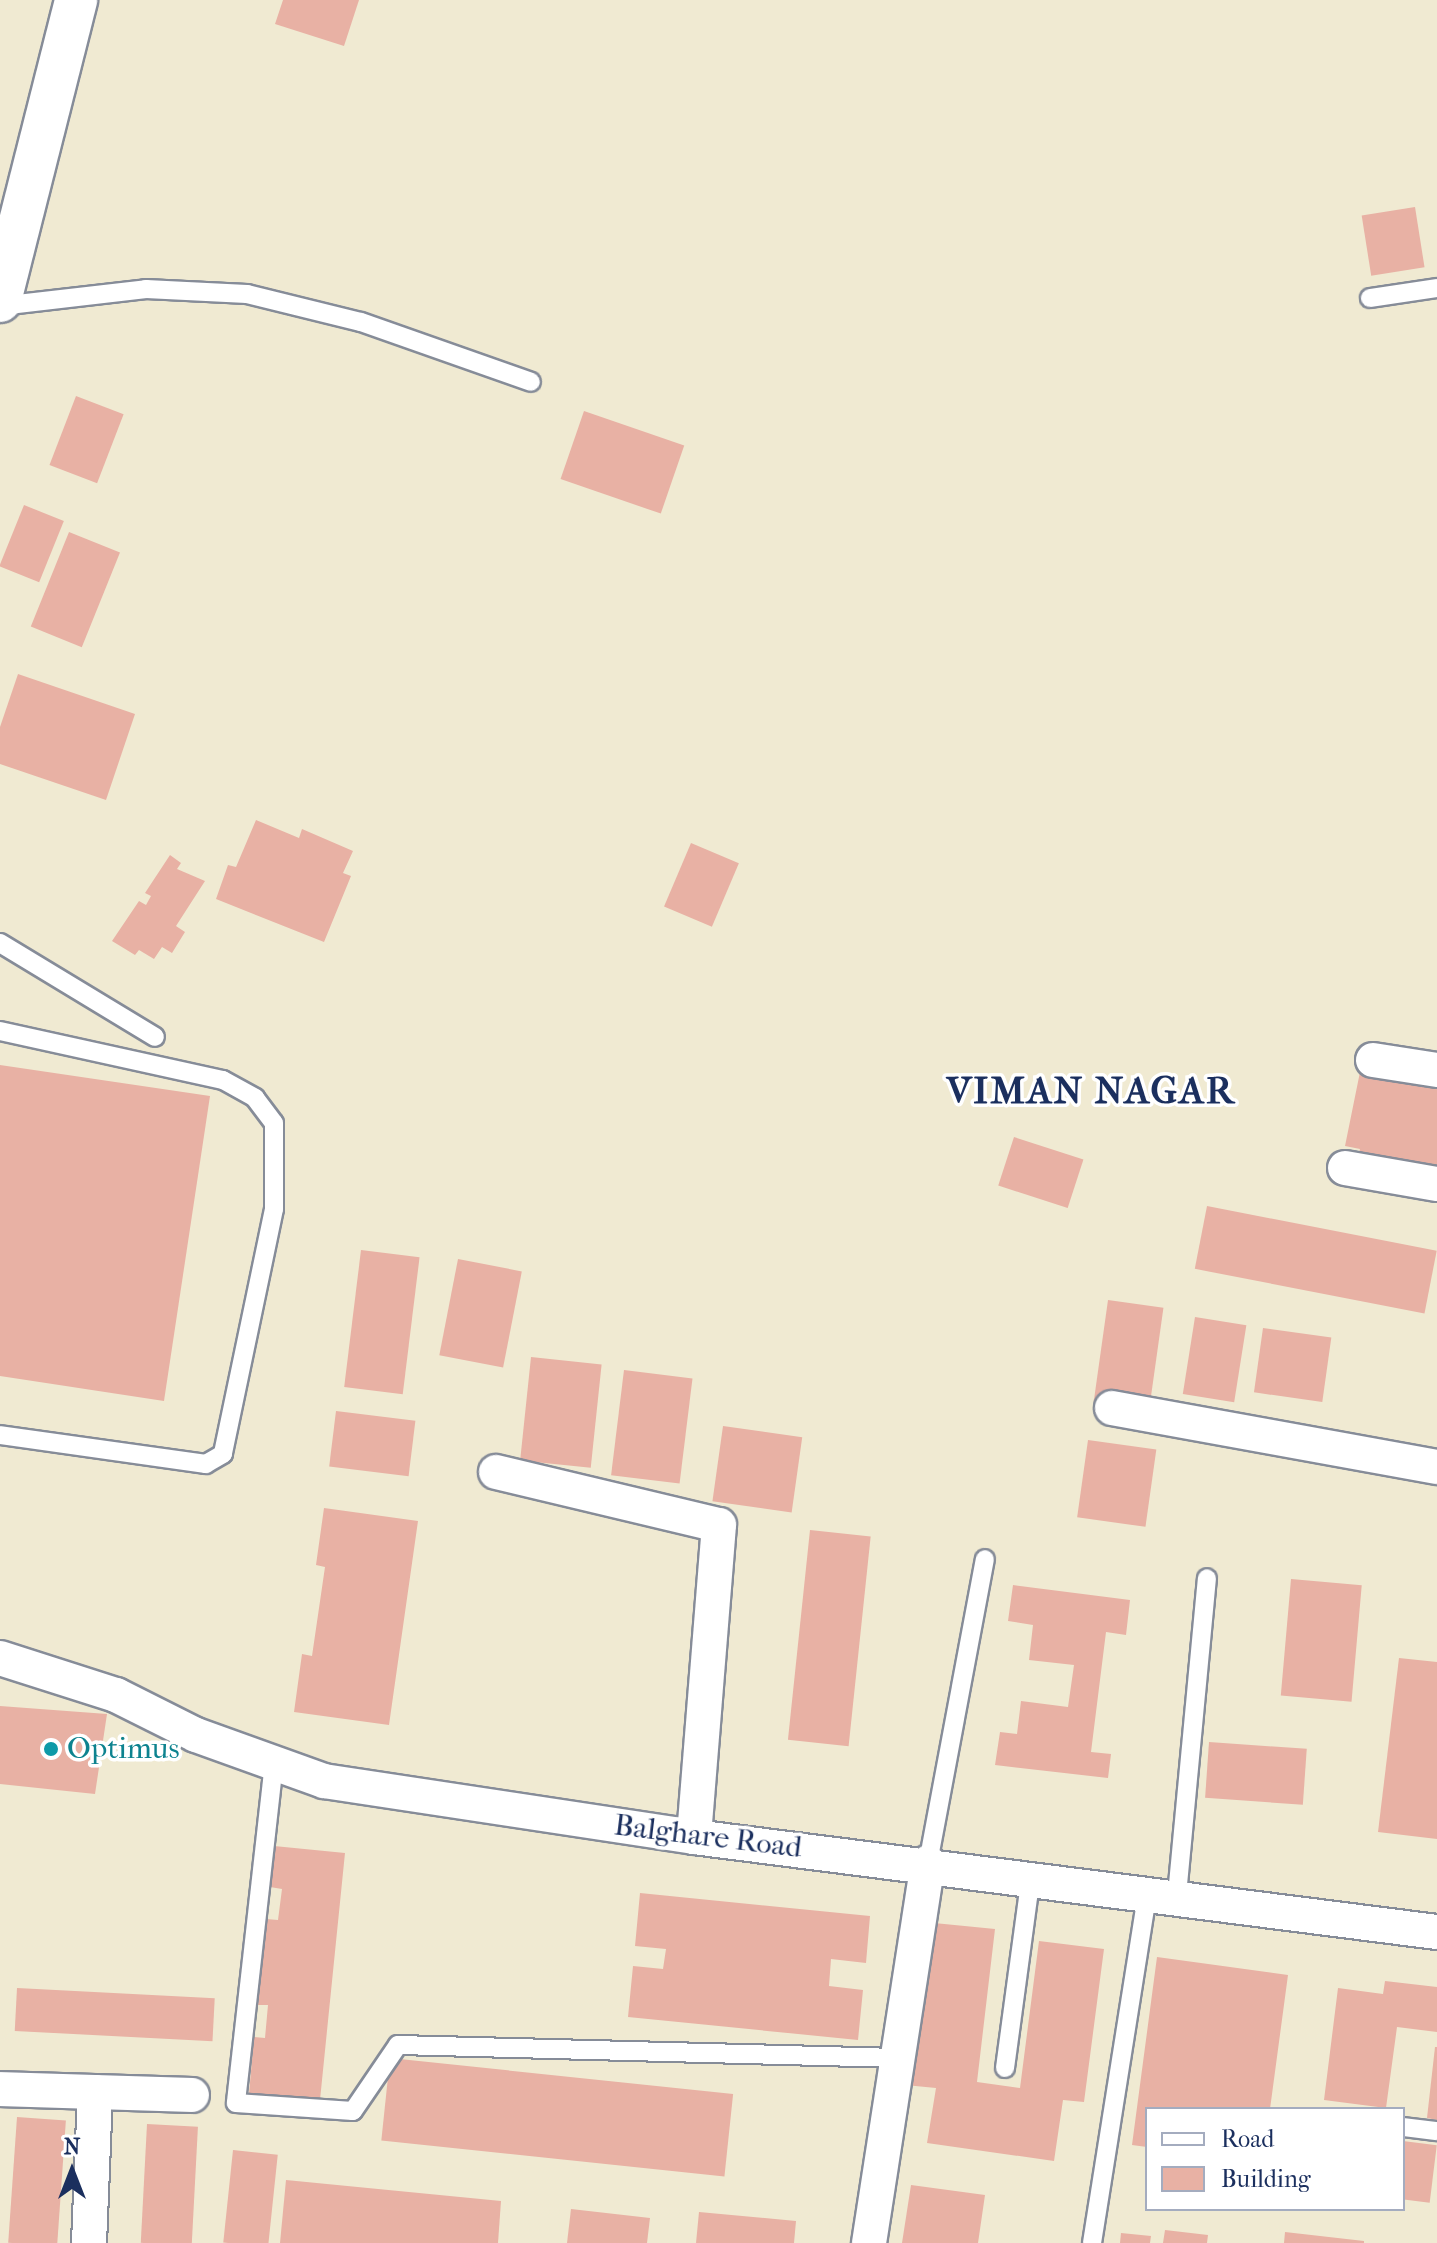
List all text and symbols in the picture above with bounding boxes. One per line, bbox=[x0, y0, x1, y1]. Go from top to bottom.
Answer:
district label: VIMAN NAGAR bbox=[946, 1068, 1236, 1114]
place label: Optimus bbox=[67, 1731, 180, 1767]
marker: Optimus bbox=[42, 1740, 60, 1758]
street label: Balghare Road bbox=[612, 1808, 804, 1866]
legend bbox=[1145, 2107, 1405, 2211]
text: Road bbox=[1221, 2125, 1274, 2153]
north arrow bbox=[32, 2131, 112, 2211]
text: N bbox=[64, 2134, 80, 2160]
text: Building bbox=[1221, 2165, 1311, 2193]

